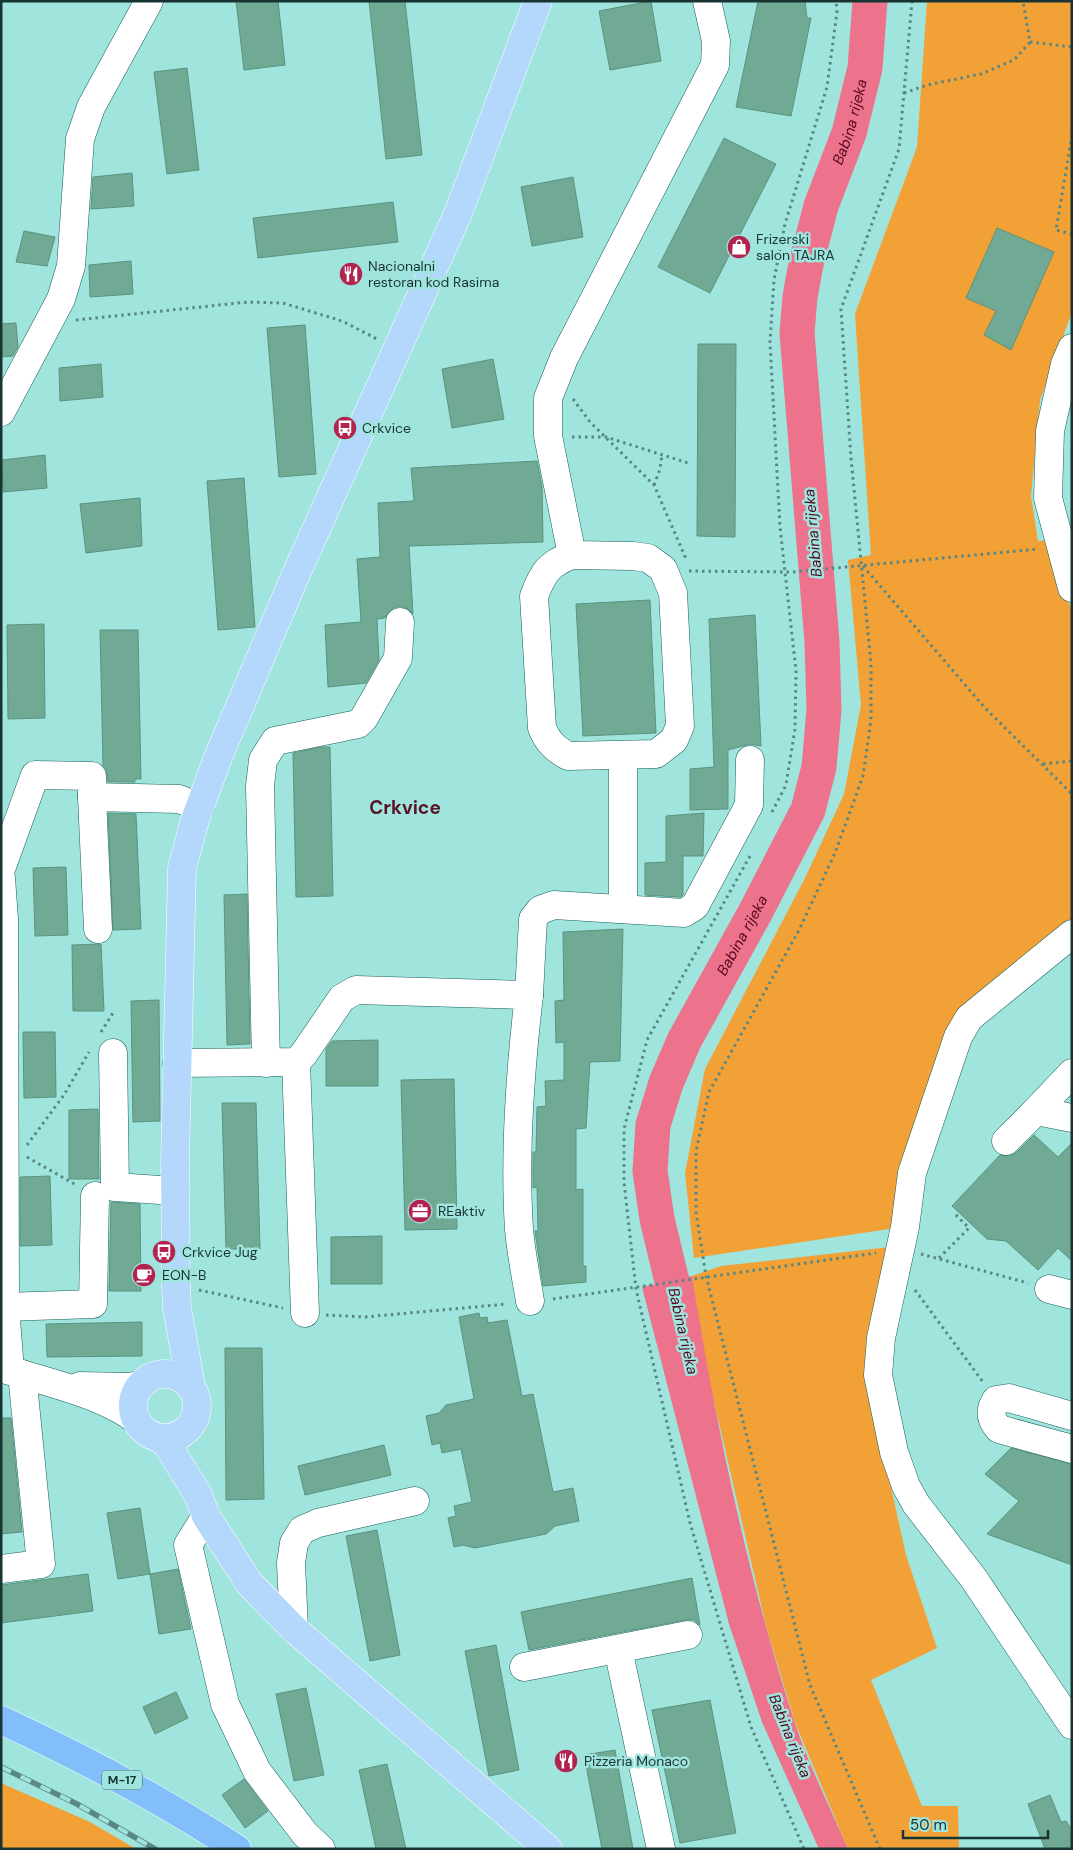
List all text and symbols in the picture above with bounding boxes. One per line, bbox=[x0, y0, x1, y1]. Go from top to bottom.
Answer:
water label: Babina rijeka bbox=[828, 77, 872, 168]
place label: Frizerski salon TAJRA bbox=[756, 230, 835, 264]
shop icon: Frizerski salon TAJRA bbox=[726, 234, 752, 260]
place label: Nacionalni restoran kod Rasima bbox=[368, 257, 499, 291]
restaurant icon: Nacionalni restoran kod Rasima bbox=[338, 261, 364, 287]
bus stop icon: Crkvice bbox=[332, 415, 358, 441]
place label: Crkvice bbox=[362, 419, 411, 437]
water label: Babina rijeka bbox=[799, 488, 827, 578]
district label: Crkvice bbox=[369, 795, 441, 820]
water label: Babina rijeka bbox=[712, 892, 772, 979]
office icon: REaktiv bbox=[407, 1198, 433, 1224]
place label: REaktiv bbox=[438, 1202, 486, 1220]
bus stop icon: Crkvice Jug bbox=[151, 1239, 177, 1265]
place label: Crkvice Jug bbox=[182, 1243, 258, 1261]
cafe icon: EON-B bbox=[131, 1262, 157, 1288]
place label: EON-B bbox=[162, 1266, 206, 1284]
water label: Babina rijeka bbox=[663, 1286, 703, 1376]
water label: Babina rijeka bbox=[764, 1691, 816, 1781]
restaurant icon: Pizzeria Monaco bbox=[553, 1748, 579, 1774]
place label: Pizzeria Monaco bbox=[584, 1752, 688, 1770]
road number: M-17 bbox=[102, 1770, 142, 1790]
scale bar bbox=[903, 1808, 1048, 1840]
text: 50 m bbox=[910, 1815, 947, 1835]

